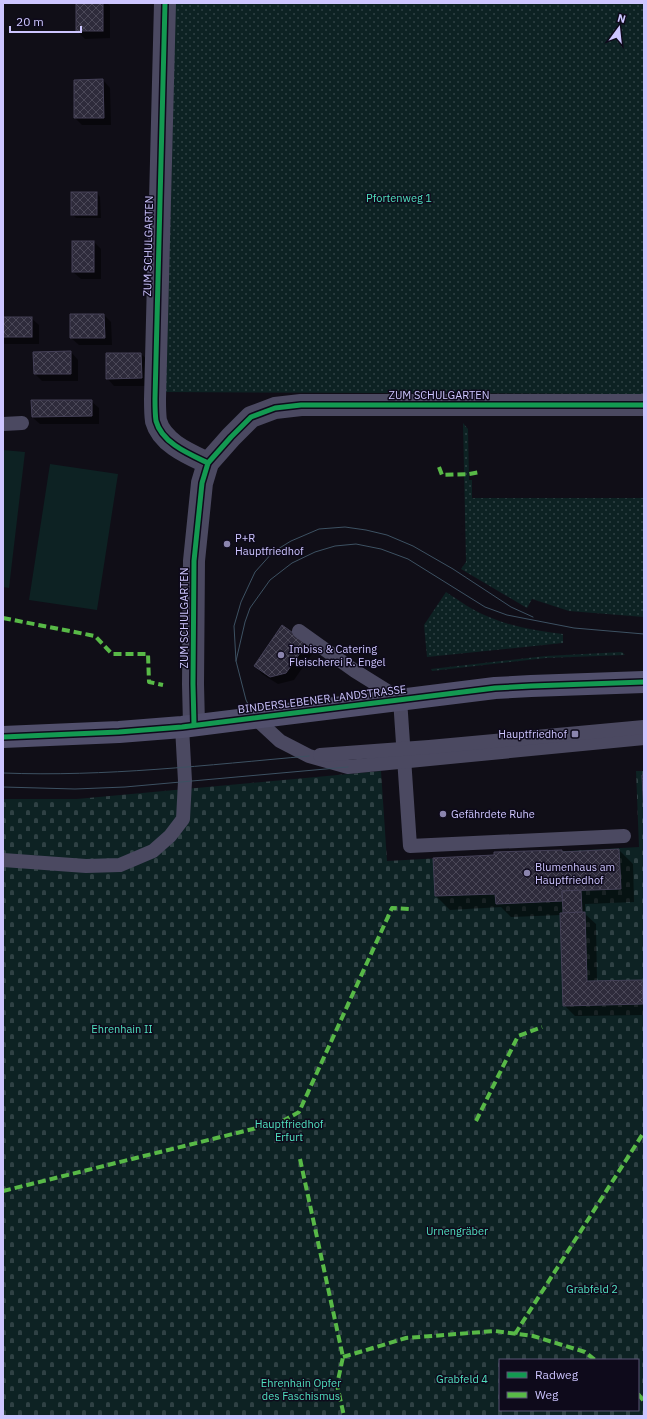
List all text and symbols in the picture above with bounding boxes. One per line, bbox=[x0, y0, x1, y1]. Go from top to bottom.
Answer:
scale bar bbox=[10, 8, 81, 34]
north arrow bbox=[599, 8, 639, 48]
text: N bbox=[616, 11, 627, 26]
text: 20 m bbox=[16, 14, 44, 29]
park label: Pfortenweg 1 bbox=[366, 191, 432, 205]
street label: ZUM SCHULGARTEN bbox=[140, 195, 156, 297]
street label: ZUM SCHULGARTEN bbox=[389, 388, 489, 402]
place label: P+R Hauptfriedhof bbox=[235, 531, 304, 558]
marker: P+R Hauptfriedhof bbox=[222, 539, 232, 549]
street label: ZUM SCHULGARTEN bbox=[177, 568, 191, 668]
place label: Imbiss & Catering Fleischerei R. Engel bbox=[289, 642, 386, 669]
marker: Imbiss & Catering Fleischerei R. Engel bbox=[276, 650, 286, 660]
street label: BINDERSLEBENER LANDSTRASSE bbox=[237, 682, 407, 716]
place label: Hauptfriedhof bbox=[498, 727, 567, 741]
marker: Hauptfriedhof bbox=[570, 729, 580, 739]
place label: Gefährdete Ruhe bbox=[451, 807, 535, 821]
marker: Gefährdete Ruhe bbox=[438, 809, 448, 819]
place label: Blumenhaus am Hauptfriedhof bbox=[535, 860, 615, 887]
marker: Blumenhaus am Hauptfriedhof bbox=[522, 868, 532, 878]
park label: Ehrenhain II bbox=[91, 1022, 153, 1036]
park label: Hauptfriedhof Erfurt bbox=[255, 1117, 324, 1144]
park label: Urnengräber bbox=[426, 1224, 488, 1238]
park label: Grabfeld 2 bbox=[566, 1282, 618, 1296]
legend bbox=[499, 1359, 639, 1411]
text: Radweg bbox=[535, 1367, 579, 1382]
park label: Grabfeld 4 bbox=[436, 1372, 488, 1386]
park label: Ehrenhain Opfer des Faschismus bbox=[261, 1376, 341, 1403]
text: Weg bbox=[535, 1387, 559, 1402]

